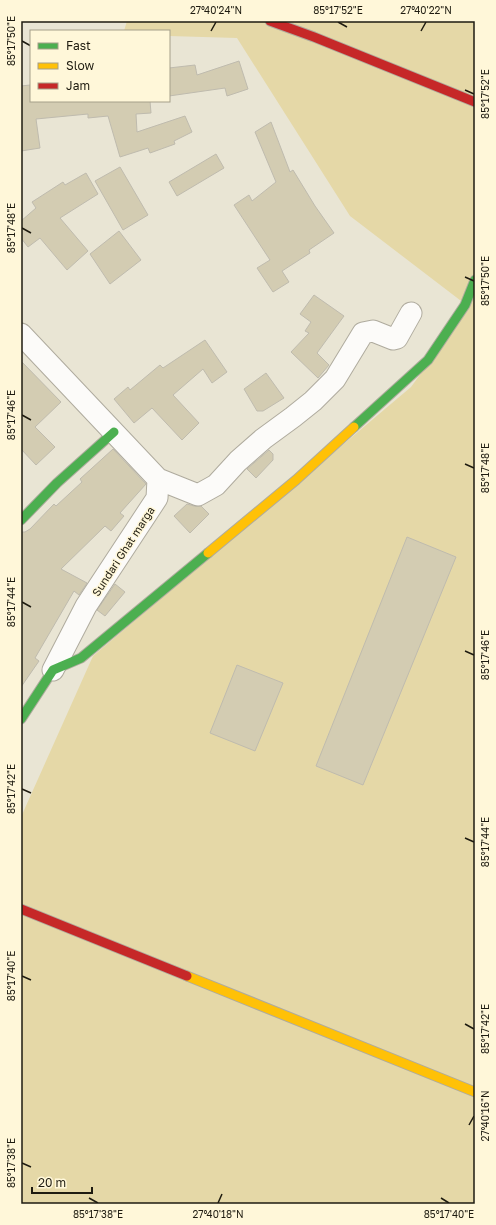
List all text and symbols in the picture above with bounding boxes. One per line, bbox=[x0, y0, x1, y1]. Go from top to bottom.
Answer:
text: 27°40'24"N bbox=[190, 4, 242, 16]
text: 85°17'52"E bbox=[313, 4, 363, 16]
text: 27°40'22"N bbox=[400, 4, 452, 16]
text: 85°17'50"E bbox=[5, 16, 17, 66]
legend bbox=[30, 30, 170, 102]
text: Fast bbox=[66, 38, 91, 53]
text: Slow bbox=[66, 58, 94, 73]
text: 85°17'52"E bbox=[479, 69, 491, 119]
text: Jam bbox=[66, 78, 90, 93]
text: 85°17'48"E bbox=[5, 203, 17, 253]
text: 85°17'50"E bbox=[479, 256, 491, 306]
text: 85°17'46"E bbox=[5, 390, 17, 440]
text: 85°17'48"E bbox=[479, 443, 491, 493]
street label: Sundari Ghat marga bbox=[89, 504, 157, 598]
text: 85°17'44"E bbox=[5, 577, 17, 627]
text: 85°17'46"E bbox=[479, 630, 491, 680]
text: 85°17'42"E bbox=[5, 764, 17, 814]
text: 85°17'44"E bbox=[479, 817, 491, 867]
text: 85°17'40"E bbox=[5, 951, 17, 1001]
text: 85°17'42"E bbox=[479, 1004, 491, 1054]
text: 27°40'16"N bbox=[479, 1091, 491, 1142]
text: 85°17'38"E bbox=[5, 1138, 17, 1188]
scale bar bbox=[32, 1169, 92, 1195]
text: 20 m bbox=[38, 1175, 66, 1190]
text: 85°17'38"E bbox=[73, 1208, 123, 1220]
text: 27°40'18"N bbox=[192, 1208, 244, 1220]
text: 85°17'40"E bbox=[424, 1208, 474, 1220]

